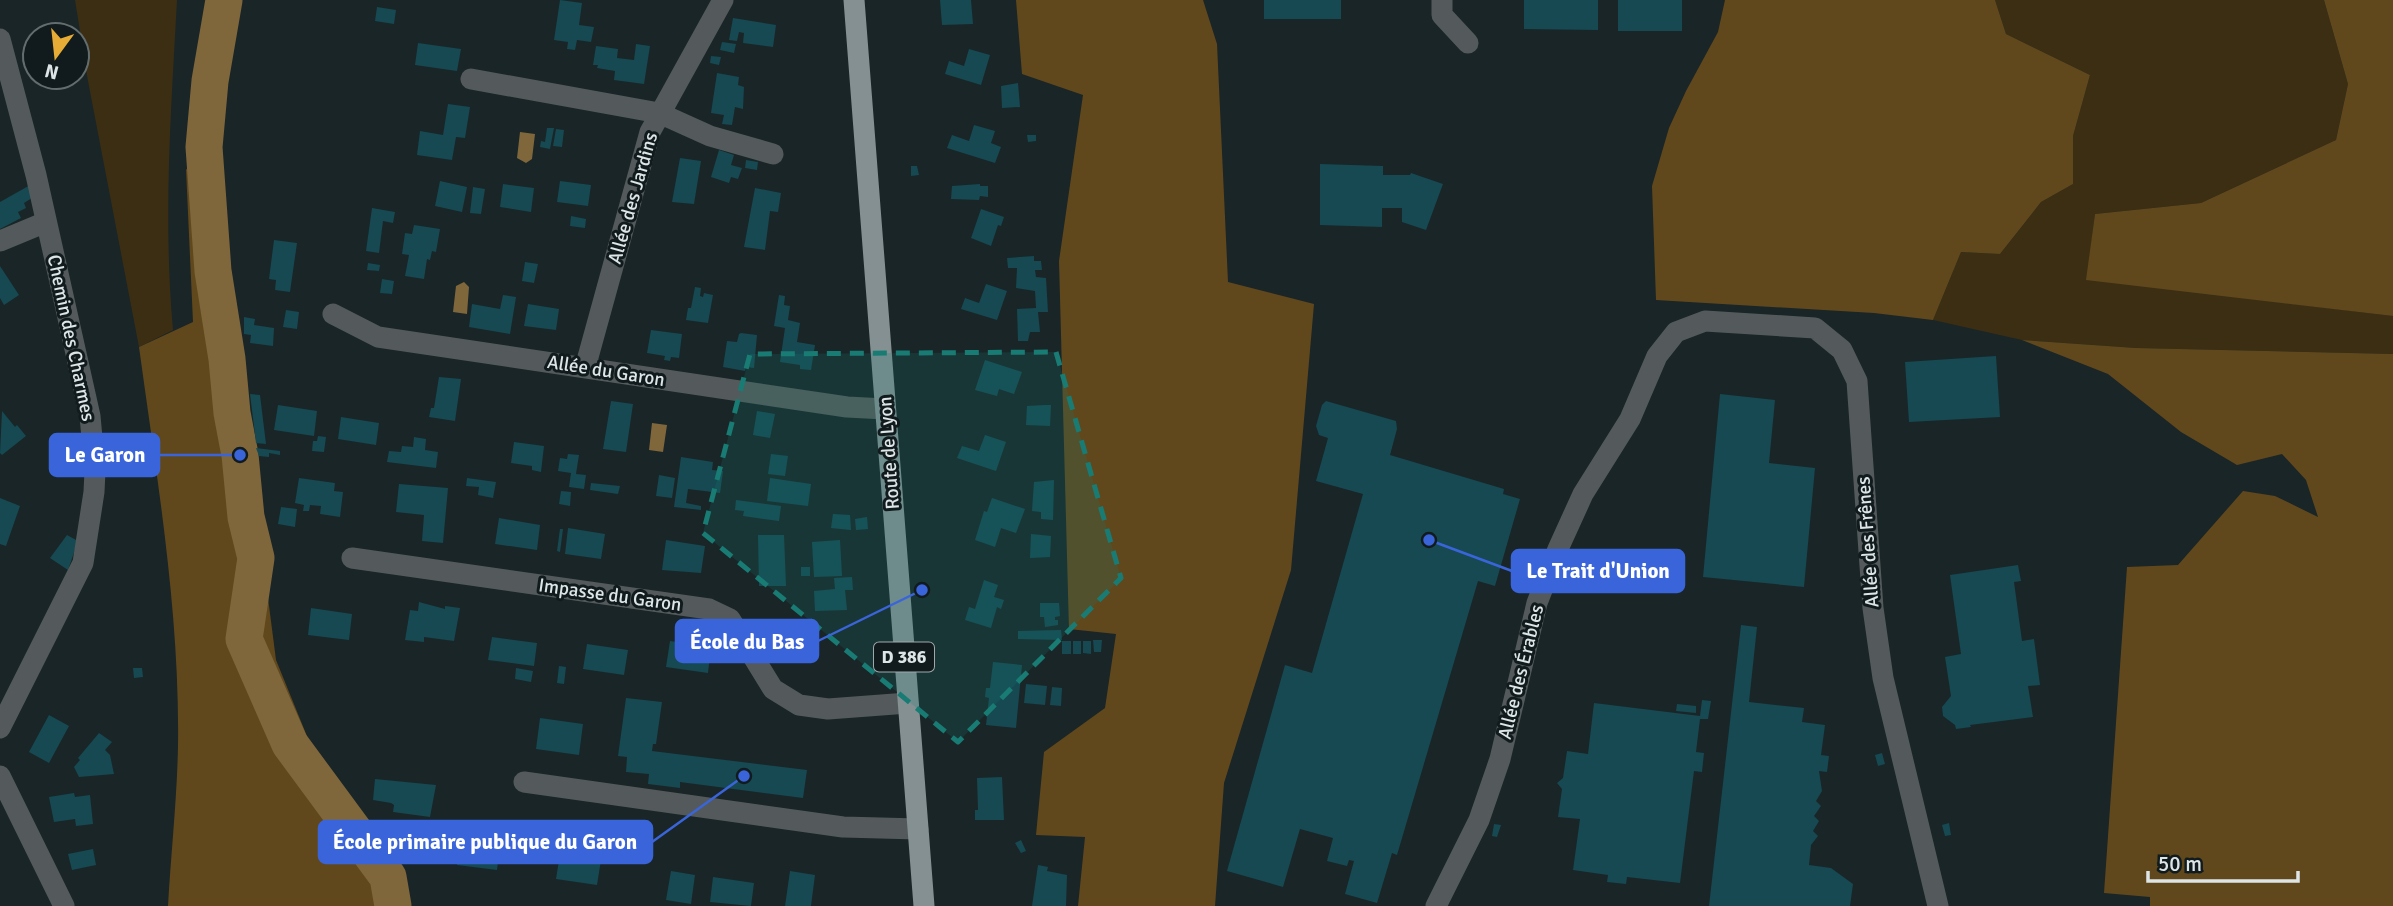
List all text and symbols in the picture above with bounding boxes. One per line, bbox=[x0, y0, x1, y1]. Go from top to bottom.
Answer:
north arrow bbox=[21, 21, 91, 91]
text: N bbox=[42, 58, 61, 85]
street label: Allée des Jardins bbox=[603, 129, 663, 267]
street label: Chemin des Charmes bbox=[42, 253, 100, 423]
street label: Allée du Garon bbox=[545, 350, 667, 392]
street label: Route de Lyon bbox=[873, 396, 905, 510]
callout: Le Garon bbox=[50, 434, 159, 476]
text: Le Garon bbox=[65, 442, 145, 468]
street label: Allée des Frênes bbox=[1851, 476, 1885, 608]
callout: Le Trait d'Union bbox=[1512, 550, 1684, 592]
text: Le Trait d'Union bbox=[1526, 558, 1670, 584]
street label: Impasse du Garon bbox=[537, 573, 683, 617]
street label: Allée des Érables bbox=[1493, 602, 1549, 742]
callout: École du Bas bbox=[676, 620, 818, 662]
text: École du Bas bbox=[690, 628, 804, 655]
road number: D 386 bbox=[874, 642, 934, 672]
callout: École primaire publique du Garon bbox=[319, 821, 652, 863]
text: École primaire publique du Garon bbox=[333, 828, 637, 855]
scale bar bbox=[2148, 839, 2298, 883]
text: 50 m bbox=[2158, 851, 2202, 877]

